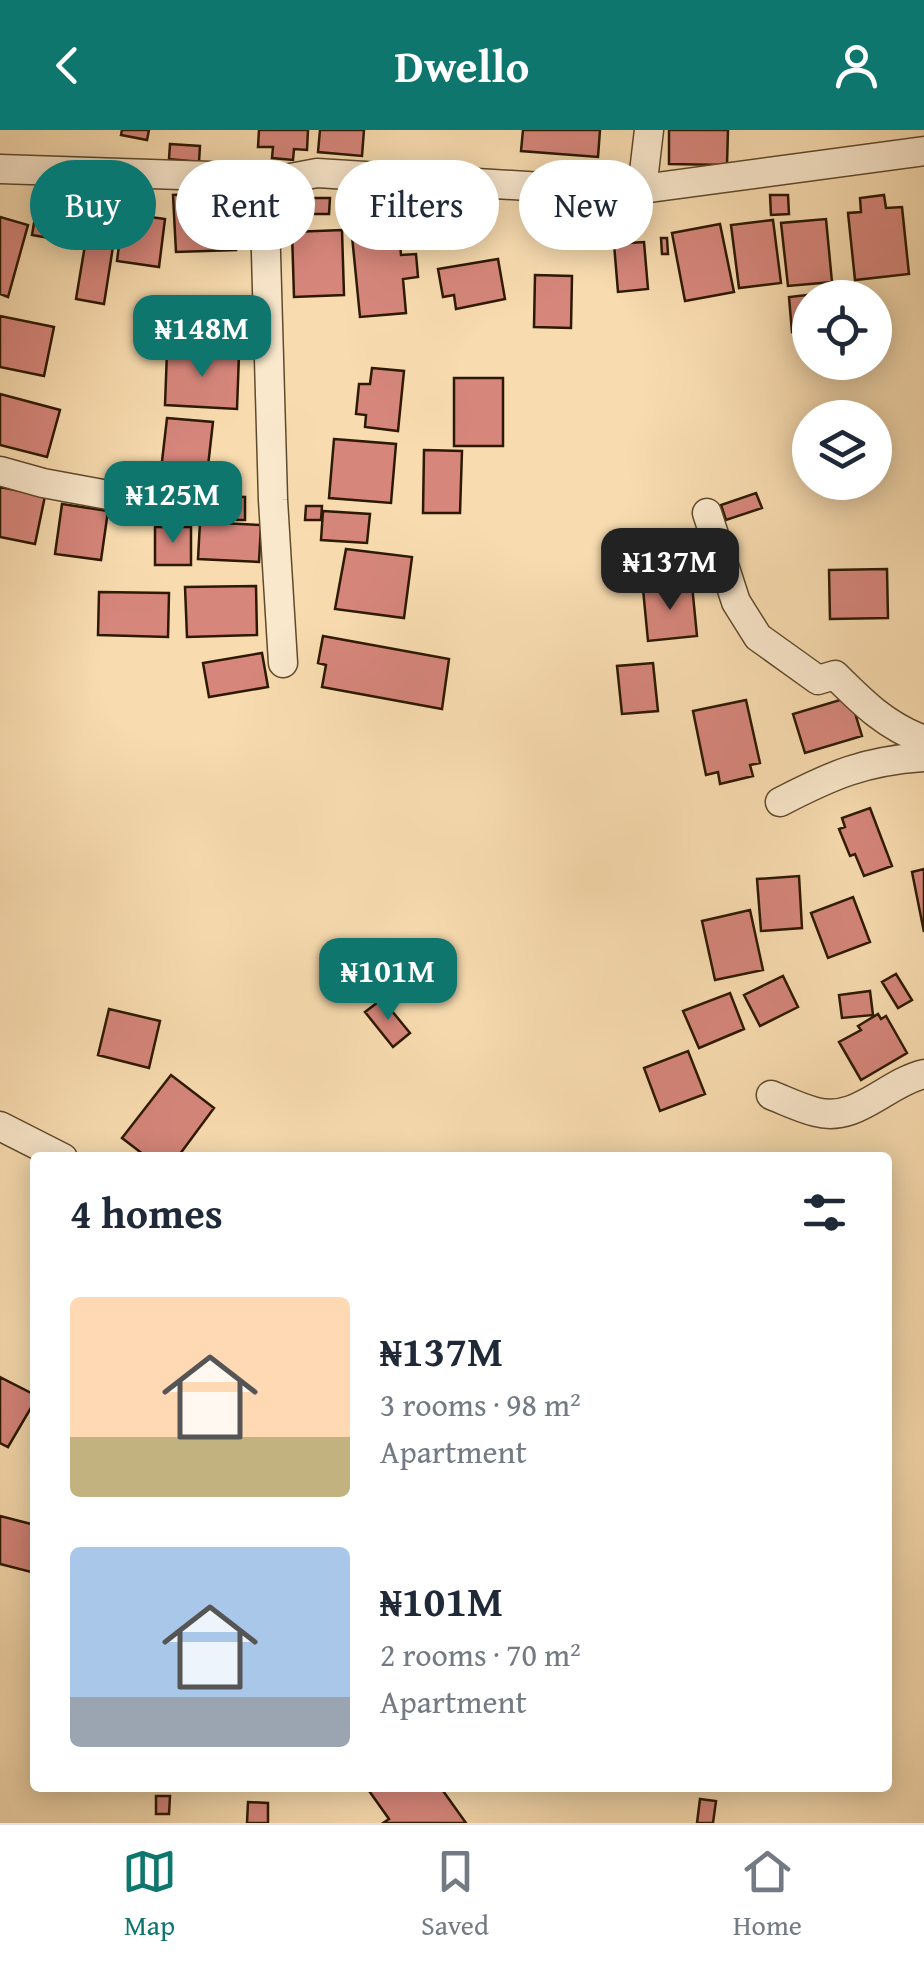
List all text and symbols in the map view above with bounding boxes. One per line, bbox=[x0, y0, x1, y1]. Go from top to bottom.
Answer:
text: Dwello bbox=[395, 33, 529, 98]
icon: back bbox=[40, 38, 95, 93]
icon: person bbox=[829, 38, 884, 93]
chip: Buy bbox=[30, 160, 156, 250]
chip: Rent bbox=[176, 160, 315, 250]
chip: Filters bbox=[335, 160, 499, 250]
chip: New bbox=[519, 160, 653, 250]
map controls bbox=[792, 280, 892, 500]
button: locate bbox=[792, 280, 892, 380]
pin: ₦148M bbox=[132, 295, 272, 380]
text: ₦148M bbox=[155, 304, 249, 351]
button: layers bbox=[792, 400, 892, 500]
pin: ₦125M bbox=[103, 461, 243, 546]
text: ₦125M bbox=[126, 470, 220, 517]
pin: ₦137M bbox=[600, 528, 740, 613]
text: ₦137M bbox=[623, 537, 717, 584]
pin: ₦101M bbox=[318, 938, 458, 1023]
text: ₦101M bbox=[341, 947, 435, 994]
text: 4 homes bbox=[70, 1182, 223, 1243]
icon: filters bbox=[797, 1185, 852, 1240]
text: ₦137M bbox=[380, 1320, 503, 1381]
icon: home bbox=[150, 1337, 270, 1457]
text: 3 rooms · 98 m² bbox=[380, 1381, 581, 1428]
text: Apartment bbox=[380, 1428, 527, 1475]
text: ₦101M bbox=[380, 1570, 503, 1631]
icon: home bbox=[150, 1587, 270, 1707]
text: 2 rooms · 70 m² bbox=[380, 1631, 581, 1678]
text: Apartment bbox=[380, 1678, 527, 1725]
tab: Map bbox=[122, 1844, 177, 1945]
tab: Saved bbox=[421, 1844, 489, 1945]
tab: Home bbox=[733, 1844, 802, 1945]

